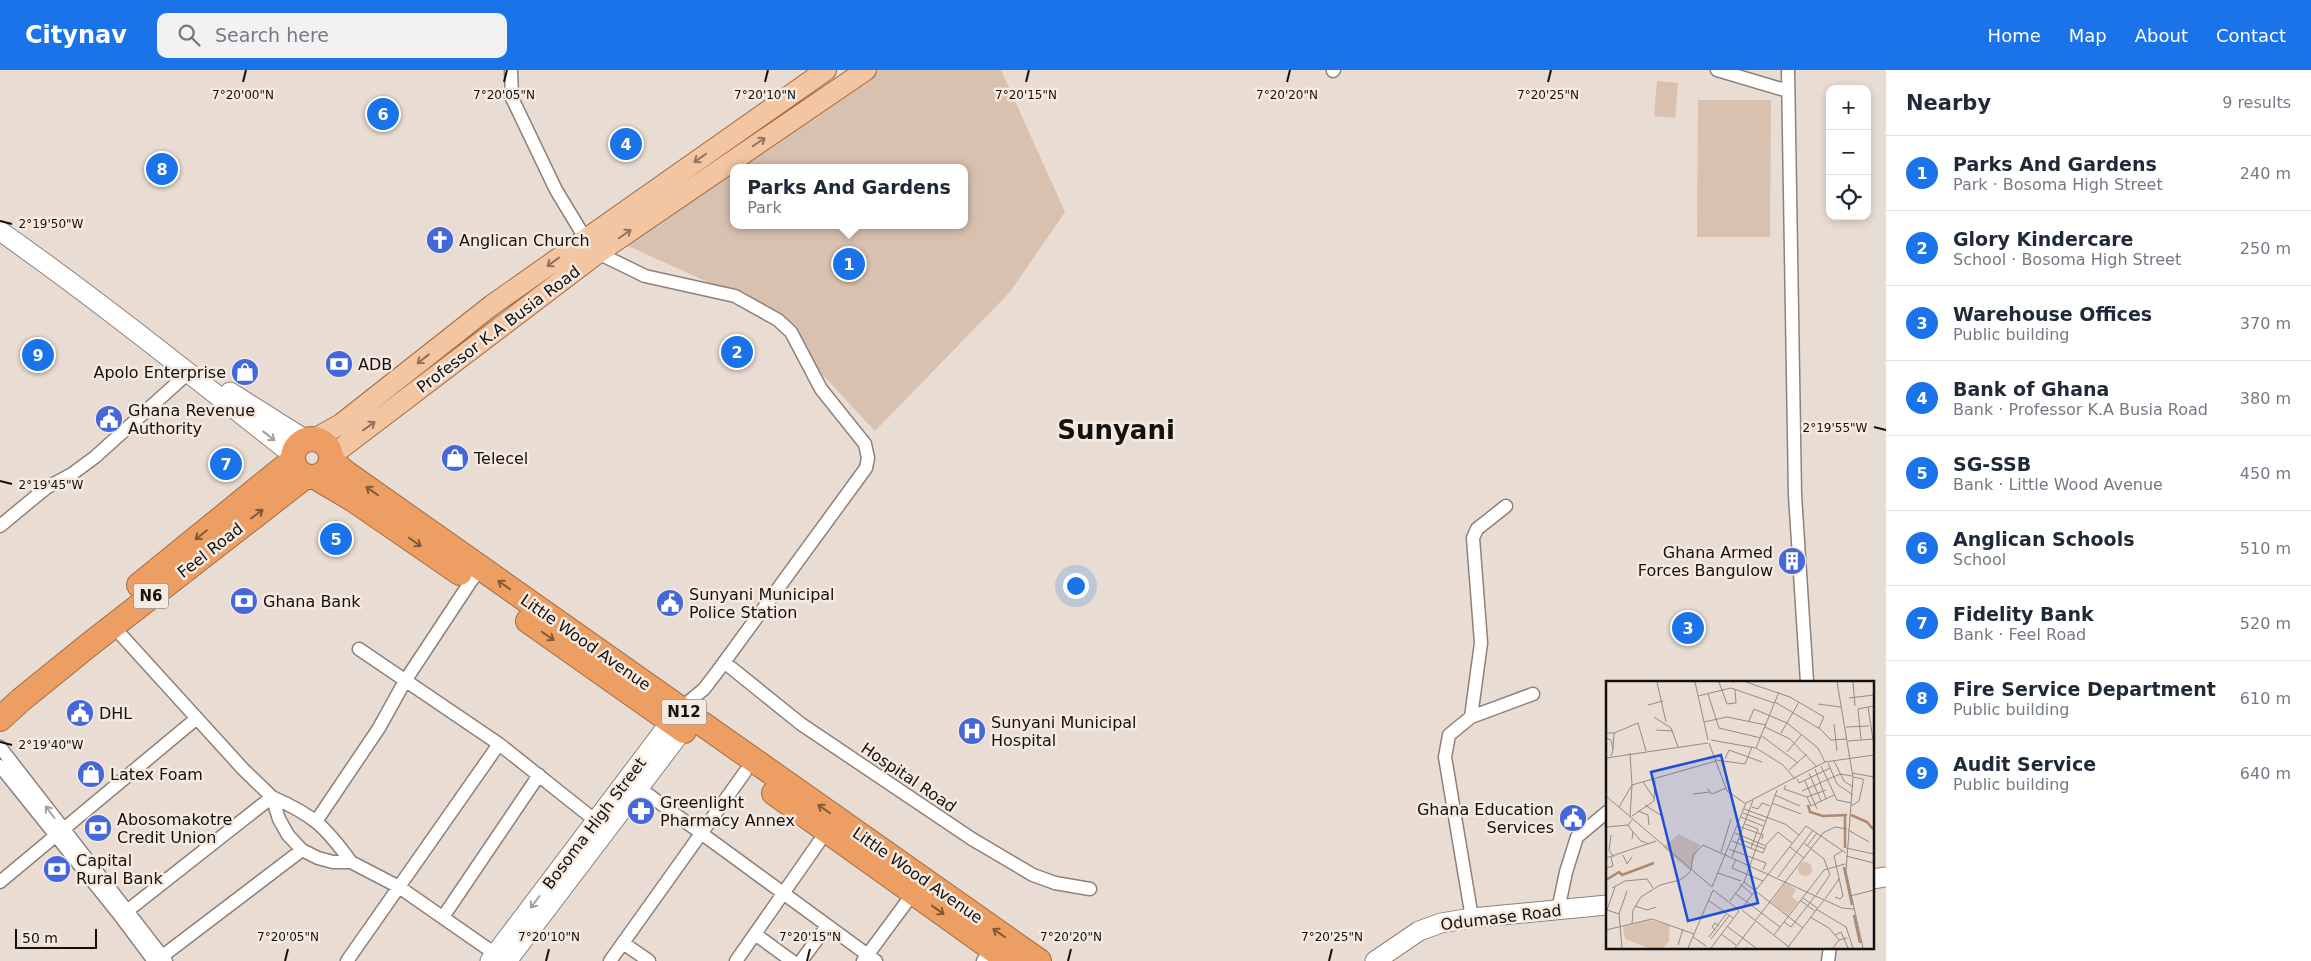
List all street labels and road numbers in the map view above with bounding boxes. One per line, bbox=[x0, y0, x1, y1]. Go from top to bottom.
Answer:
street label: Professor K.A Busia Road bbox=[413, 262, 584, 397]
street label: Feel Road bbox=[174, 519, 247, 582]
road number: N6 bbox=[134, 584, 168, 608]
street label: Little Wood Avenue bbox=[517, 590, 654, 694]
road number: N12 bbox=[662, 700, 706, 724]
street label: Hospital Road bbox=[858, 739, 960, 816]
street label: Bosoma High Street bbox=[539, 754, 650, 893]
street label: Little Wood Avenue bbox=[849, 823, 986, 927]
street label: Odumase Road bbox=[1440, 901, 1563, 934]

